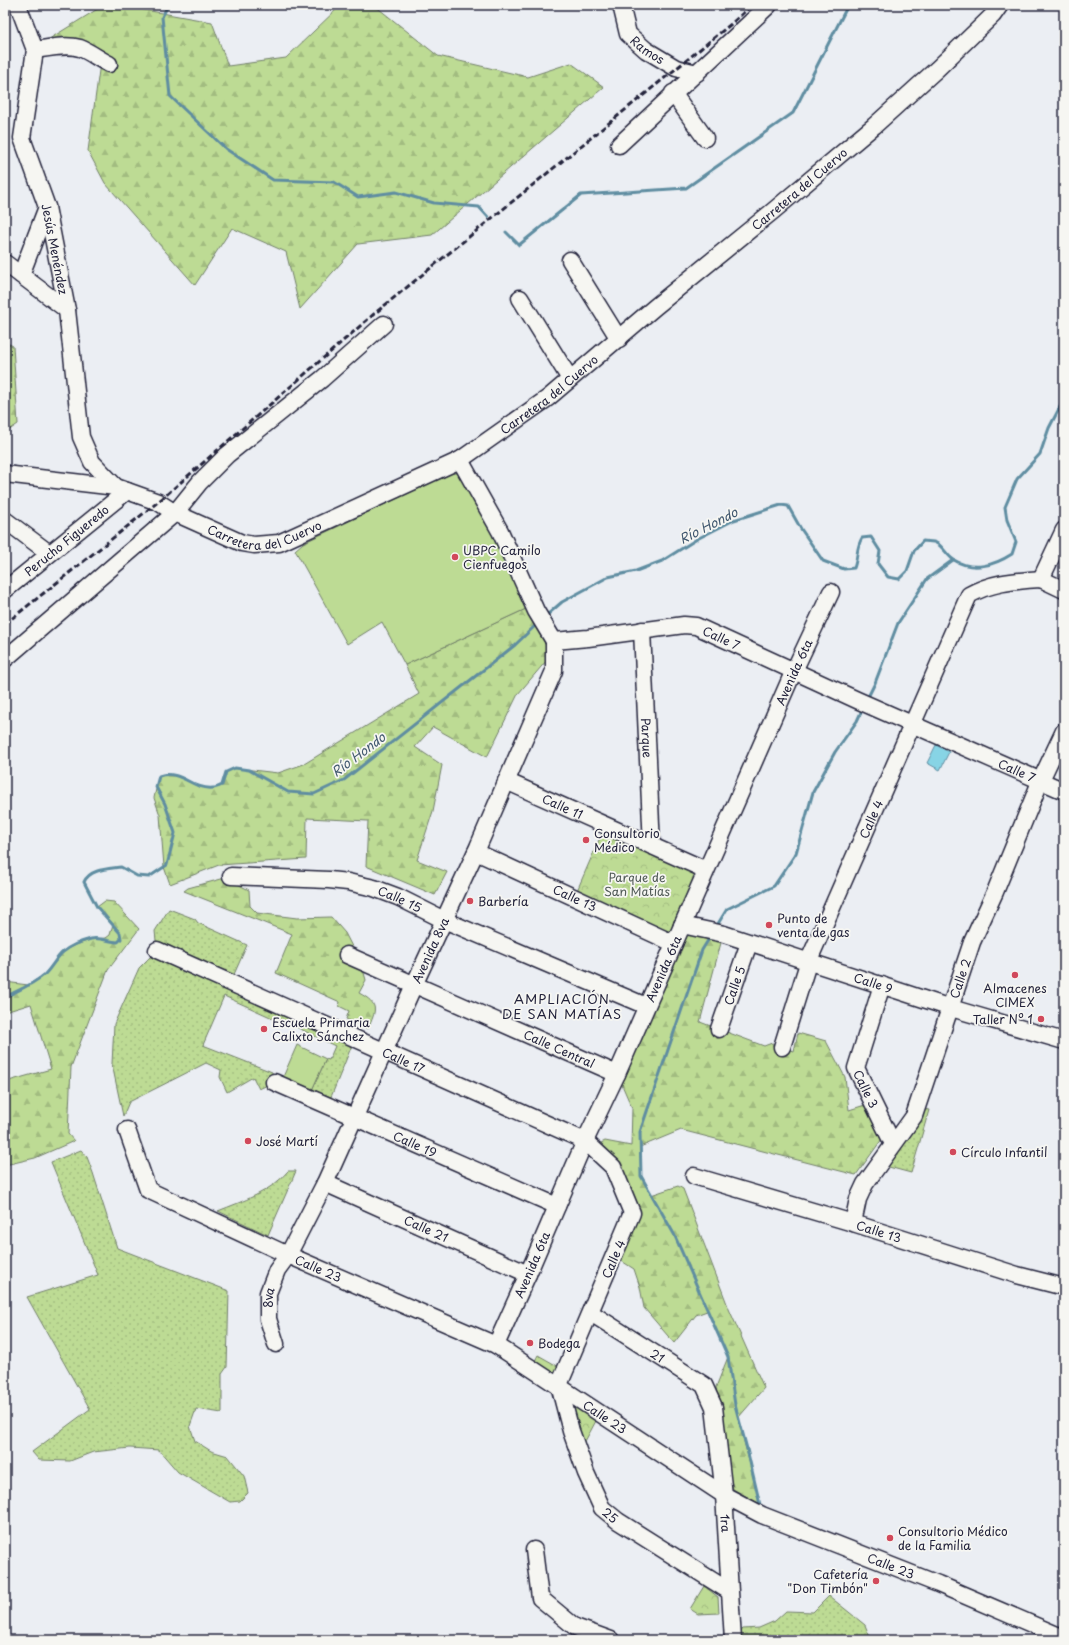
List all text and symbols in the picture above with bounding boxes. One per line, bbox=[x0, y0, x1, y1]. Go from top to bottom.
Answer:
street label: Ramos bbox=[627, 31, 668, 68]
street label: Carretera del Cuervo bbox=[747, 143, 851, 234]
street label: Jesús Menéndez bbox=[37, 200, 73, 296]
street label: Carretera del Cuervo bbox=[496, 350, 602, 438]
street label: Perucho Figueredo bbox=[20, 500, 113, 580]
water label: Río Hondo bbox=[676, 502, 741, 548]
street label: Carretera del Cuervo bbox=[203, 516, 325, 532]
text: Carretera del Cuervo bbox=[205, 516, 325, 554]
place label: UBPC Camilo Cienfuegos bbox=[463, 541, 541, 573]
marker: UBPC Camilo Cienfuegos bbox=[450, 552, 460, 562]
street label: Calle 7 bbox=[700, 621, 743, 654]
street label: Avenida 6ta bbox=[771, 636, 817, 708]
street label: Parque bbox=[637, 718, 657, 759]
water label: Río Hondo bbox=[327, 727, 390, 781]
street label: Calle 7 bbox=[995, 754, 1039, 787]
street label: Calle 11 bbox=[539, 789, 586, 823]
street label: Calle 4 bbox=[854, 797, 887, 841]
place label: Consultorio Médico bbox=[594, 824, 660, 856]
marker: Consultorio Médico bbox=[581, 835, 591, 845]
park label: Parque de San Matías bbox=[604, 868, 670, 900]
street label: Calle 13 bbox=[550, 880, 600, 916]
street label: Calle 15 bbox=[375, 881, 425, 917]
place label: Barbería bbox=[478, 892, 529, 910]
marker: Barbería bbox=[465, 896, 475, 906]
place label: Punto de venta de gas bbox=[777, 909, 850, 941]
street label: Avenida 8va bbox=[407, 914, 453, 986]
marker: Punto de venta de gas bbox=[764, 920, 774, 930]
street label: Avenida 6ta bbox=[641, 932, 686, 1005]
street label: Calle 2 bbox=[945, 956, 975, 1001]
street label: Calle 5 bbox=[719, 964, 749, 1008]
street label: Calle 9 bbox=[852, 968, 895, 997]
marker: Almacenes CIMEX bbox=[1010, 970, 1020, 980]
place label: Almacenes CIMEX bbox=[983, 979, 1047, 1011]
district label: AMPLIACIÓN DE SAN MATÍAS bbox=[502, 989, 622, 1023]
place label: Taller Nº 1 bbox=[973, 1010, 1033, 1028]
place label: Escuela Primaria Calixto Sánchez bbox=[272, 1013, 370, 1045]
marker: Taller Nº 1 bbox=[1036, 1014, 1046, 1024]
marker: Escuela Primaria Calixto Sánchez bbox=[259, 1024, 269, 1034]
street label: Calle Central bbox=[521, 1025, 598, 1072]
street label: Calle 17 bbox=[379, 1043, 428, 1078]
street label: Calle 3 bbox=[849, 1067, 883, 1111]
street label: Calle 19 bbox=[390, 1126, 440, 1161]
place label: José Martí bbox=[256, 1132, 318, 1150]
marker: José Martí bbox=[243, 1136, 253, 1146]
place label: Círculo Infantil bbox=[961, 1143, 1047, 1161]
marker: Círculo Infantil bbox=[948, 1147, 958, 1157]
street label: Calle 21 bbox=[401, 1211, 451, 1246]
street label: Calle 13 bbox=[854, 1216, 904, 1247]
street label: Avenida 6ta bbox=[509, 1228, 554, 1301]
street label: Calle 4 bbox=[597, 1237, 629, 1281]
street label: Calle 23 bbox=[292, 1250, 345, 1286]
street label: 8va bbox=[259, 1283, 279, 1308]
place label: Bodega bbox=[538, 1334, 581, 1352]
marker: Bodega bbox=[525, 1338, 535, 1348]
street label: 21 bbox=[647, 1344, 668, 1367]
street label: Calle 23 bbox=[579, 1396, 631, 1438]
street label: 25 bbox=[599, 1503, 622, 1527]
street label: 1ra bbox=[716, 1514, 735, 1533]
place label: Consultorio Médico de la Familia bbox=[898, 1522, 1008, 1554]
marker: Consultorio Médico de la Familia bbox=[885, 1533, 895, 1543]
street label: Calle 23 bbox=[865, 1548, 917, 1583]
place label: Cafetería "Don Timbón" bbox=[787, 1565, 868, 1597]
marker: Cafetería "Don Timbón" bbox=[871, 1576, 881, 1586]

